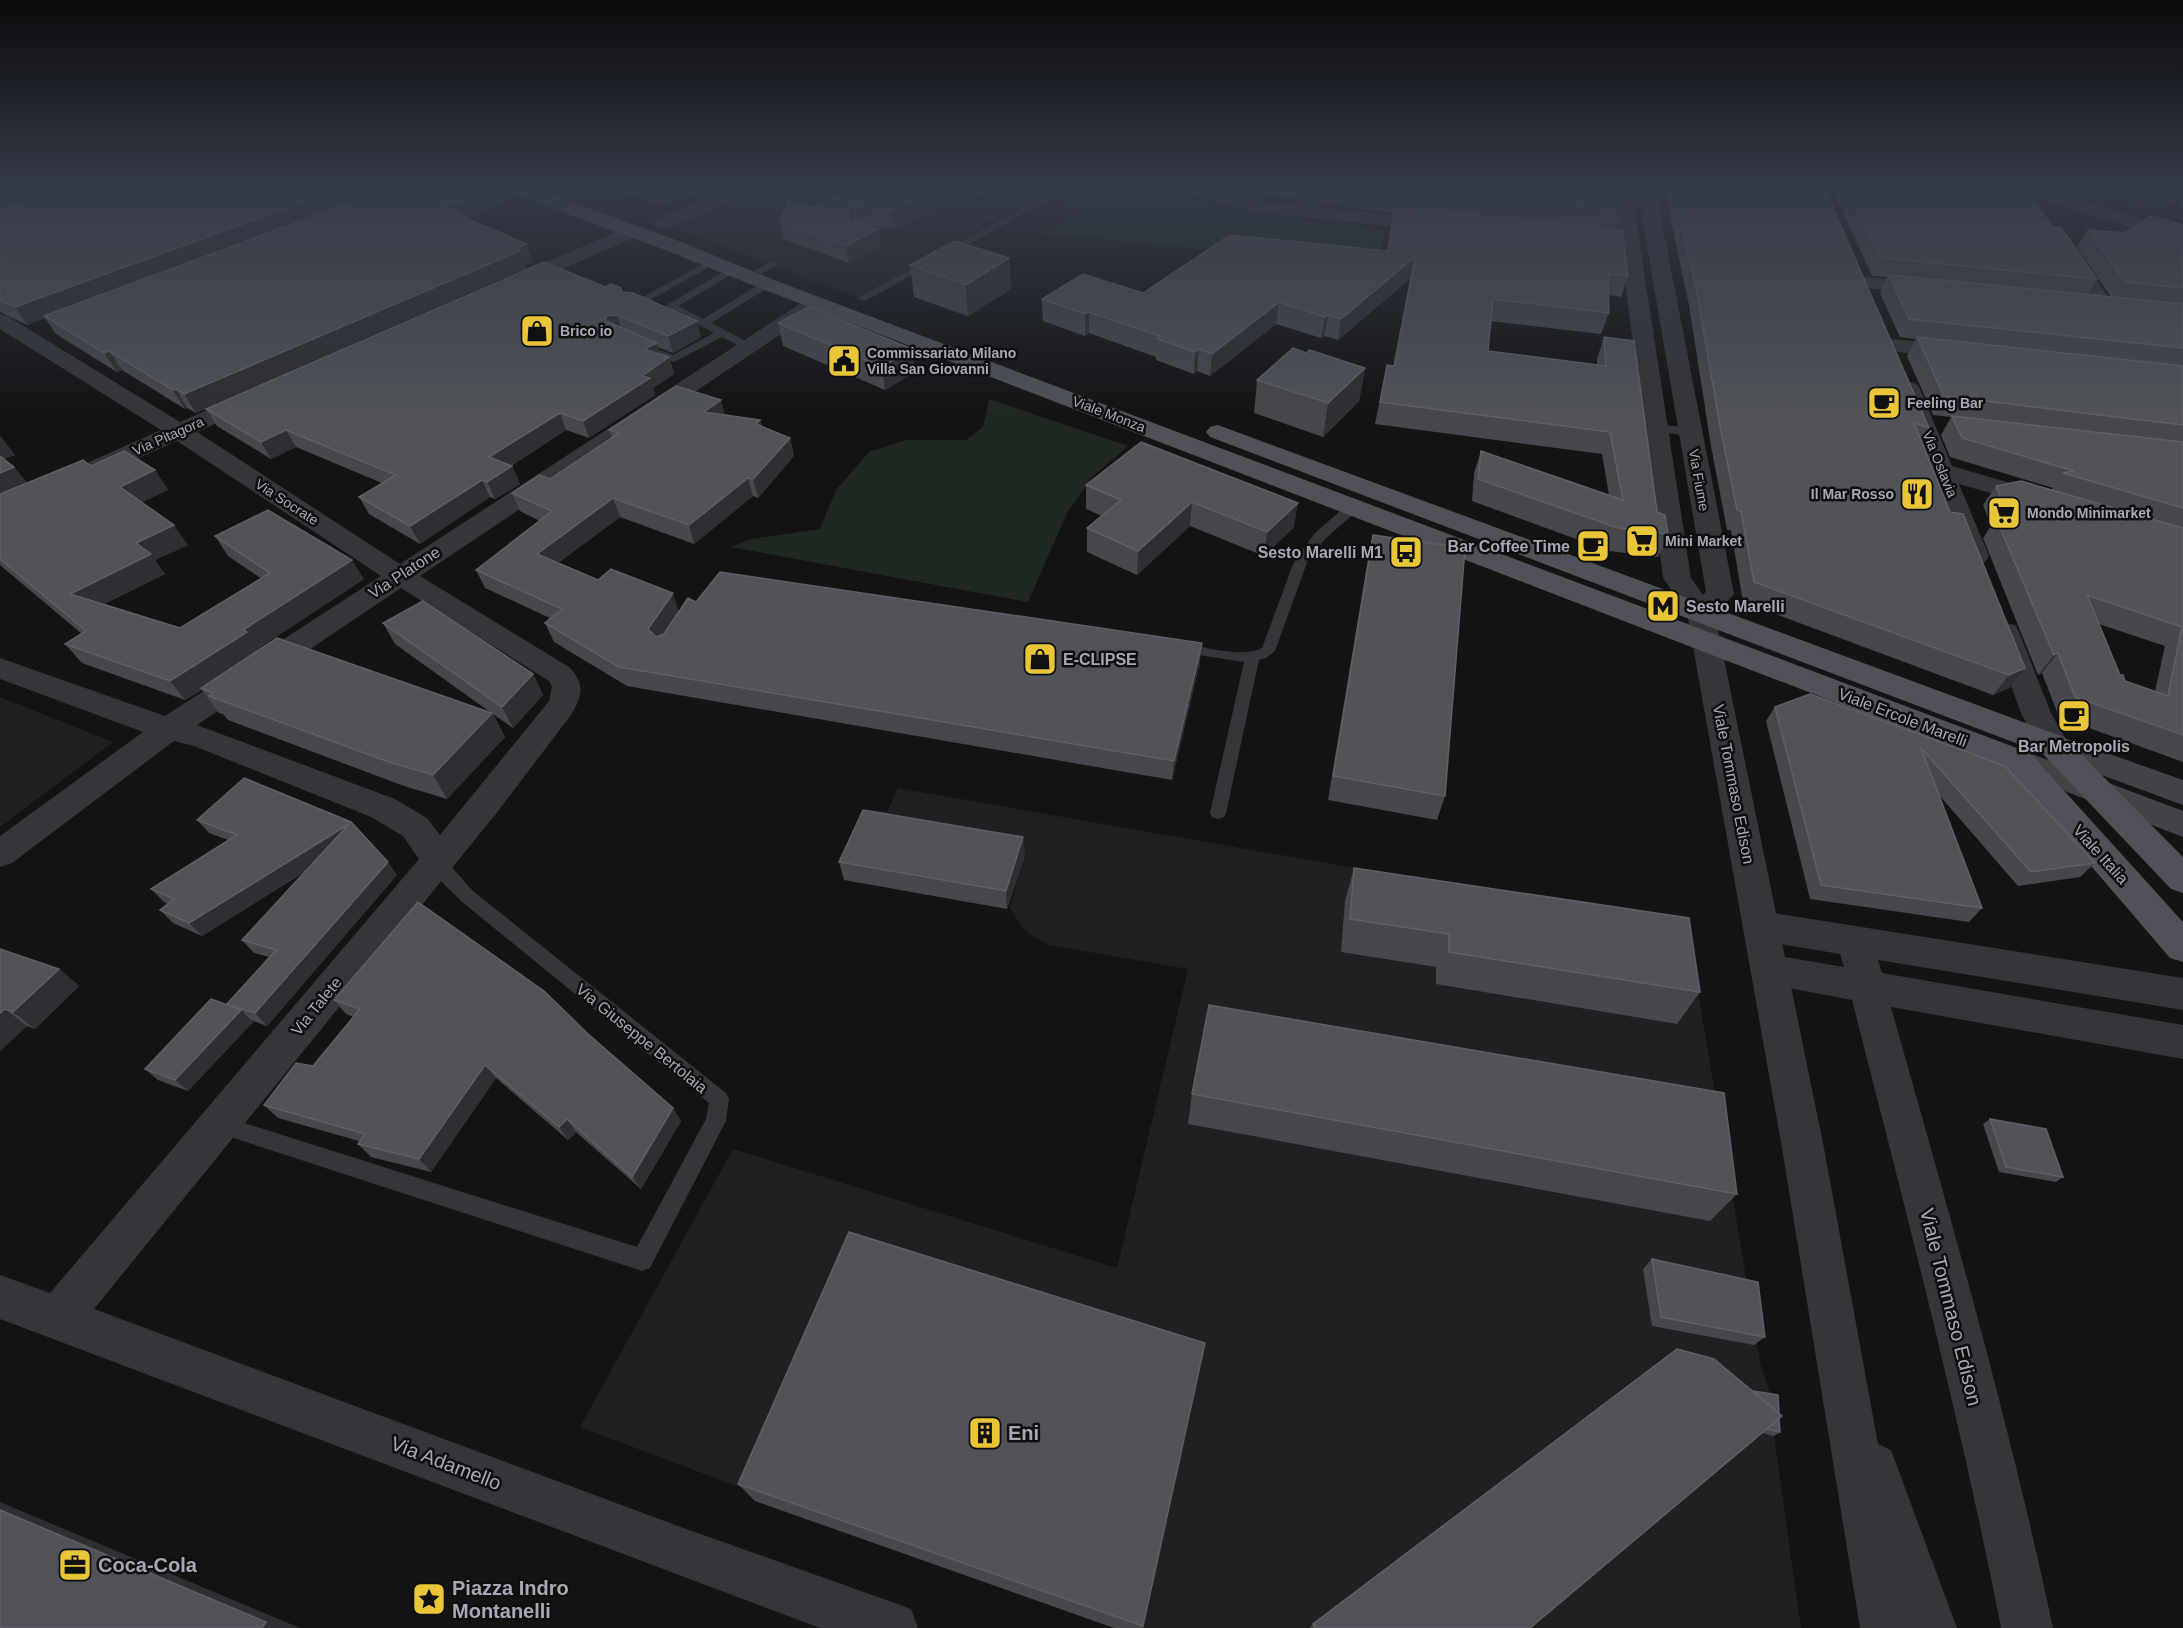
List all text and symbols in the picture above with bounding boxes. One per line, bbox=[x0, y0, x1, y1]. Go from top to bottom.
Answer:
shop icon: Brico io bbox=[519, 313, 555, 349]
place label: Brico io bbox=[560, 323, 612, 339]
public building icon: Commissariato Milano Villa San Giovanni bbox=[826, 343, 862, 379]
place label: Commissariato Milano Villa San Giovanni bbox=[867, 345, 1016, 377]
cafe icon: Feeling Bar bbox=[1866, 385, 1902, 421]
street label: Viale Monza bbox=[1070, 393, 1148, 435]
place label: Feeling Bar bbox=[1907, 395, 1984, 411]
street label: Via Pitagora bbox=[130, 413, 206, 459]
street label: Via Oslavia bbox=[1919, 428, 1961, 500]
street label: Via Fiume bbox=[1686, 448, 1712, 513]
street label: Via Socrate bbox=[252, 476, 322, 528]
restaurant icon: Il Mar Rosso bbox=[1899, 476, 1935, 512]
place label: Il Mar Rosso bbox=[1811, 486, 1894, 502]
supermarket icon: Mondo Minimarket bbox=[1986, 495, 2022, 531]
place label: Mondo Minimarket bbox=[2027, 505, 2151, 521]
supermarket icon: Mini Market bbox=[1624, 523, 1660, 559]
cafe icon: Bar Coffee Time bbox=[1575, 528, 1611, 564]
place label: Mini Market bbox=[1665, 533, 1742, 549]
bus stop icon: Sesto Marelli M1 bbox=[1388, 534, 1424, 570]
place label: Bar Coffee Time bbox=[1448, 538, 1570, 555]
street label: Via Platone bbox=[365, 543, 443, 602]
place label: Sesto Marelli M1 bbox=[1258, 544, 1383, 561]
metro station icon: Sesto Marelli bbox=[1645, 588, 1681, 624]
place label: Sesto Marelli bbox=[1686, 598, 1785, 615]
shop icon: E-CLIPSE bbox=[1022, 641, 1058, 677]
place label: E-CLIPSE bbox=[1063, 651, 1137, 668]
street label: Viale Ercole Marelli bbox=[1836, 685, 1970, 750]
cafe icon: Bar Metropolis bbox=[2056, 698, 2092, 734]
street label: Viale Tommaso Edison bbox=[1710, 703, 1757, 865]
place label: Bar Metropolis bbox=[2018, 738, 2130, 755]
street label: Viale Italia bbox=[2070, 821, 2132, 887]
street label: Via Talete bbox=[288, 974, 345, 1039]
street label: Via Giuseppe Bertolaia bbox=[573, 980, 711, 1096]
street label: Viale Tommaso Edison bbox=[1916, 1206, 1986, 1408]
building icon: Eni bbox=[967, 1415, 1003, 1451]
place label: Eni bbox=[1008, 1422, 1039, 1444]
street label: Via Adamello bbox=[388, 1432, 504, 1494]
office icon: Coca-Cola bbox=[57, 1547, 93, 1583]
place label: Coca-Cola bbox=[98, 1554, 198, 1576]
place label: Piazza Indro Montanelli bbox=[452, 1577, 569, 1622]
place icon: Piazza Indro Montanelli bbox=[411, 1581, 447, 1617]

